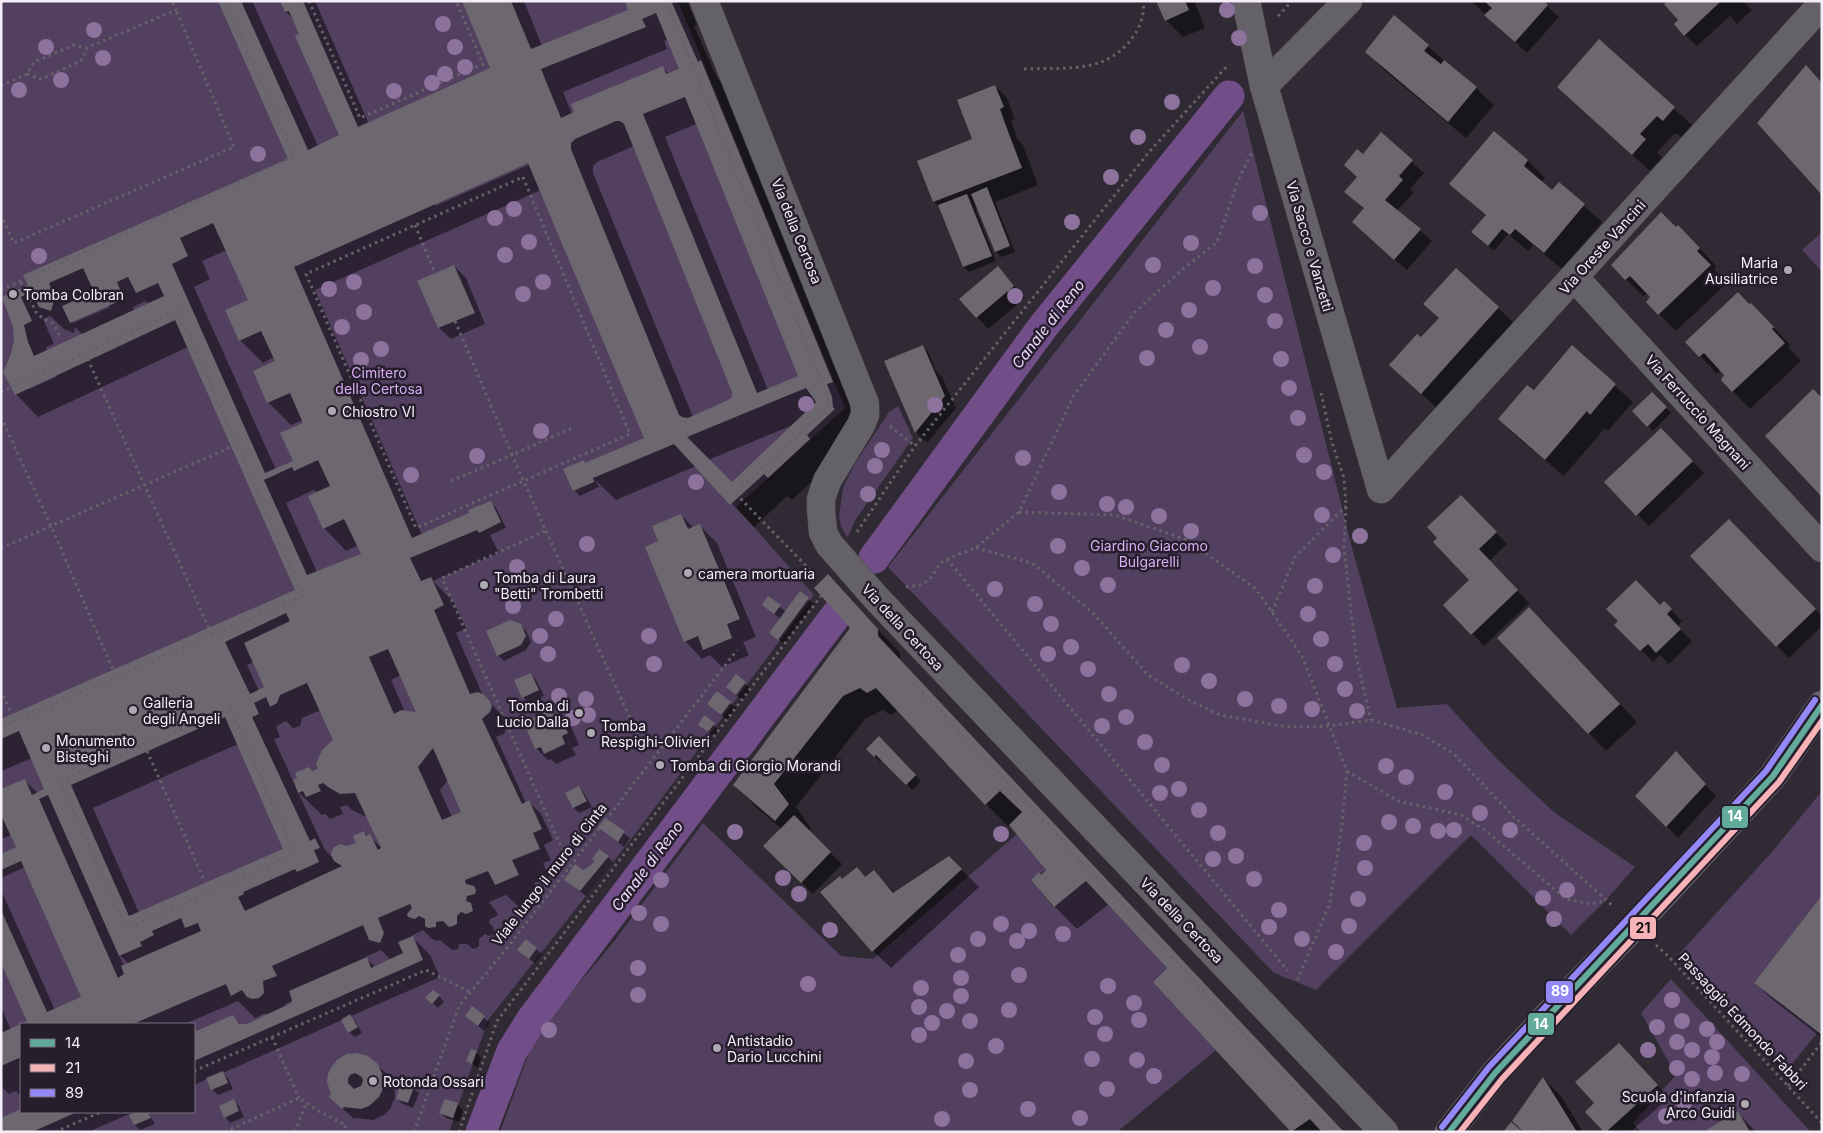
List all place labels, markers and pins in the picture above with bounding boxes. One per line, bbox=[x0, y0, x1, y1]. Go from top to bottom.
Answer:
place label: Maria Ausiliatrice bbox=[1705, 254, 1778, 287]
marker: Maria Ausiliatrice bbox=[1782, 264, 1794, 276]
place label: Tomba Colbran bbox=[23, 286, 124, 303]
marker: Tomba Colbran bbox=[7, 288, 19, 300]
place label: Chiostro VI bbox=[342, 403, 415, 420]
marker: Chiostro VI bbox=[326, 405, 338, 417]
place label: camera mortuaria bbox=[698, 565, 815, 582]
marker: camera mortuaria bbox=[682, 567, 694, 579]
place label: Tomba di Laura "Betti" Trombetti bbox=[494, 569, 603, 602]
marker: Tomba di Laura "Betti" Trombetti bbox=[478, 579, 490, 591]
place label: Galleria degli Angeli bbox=[143, 694, 221, 727]
place label: Tomba di Lucio Dalla bbox=[496, 697, 569, 730]
marker: Galleria degli Angeli bbox=[127, 704, 139, 716]
marker: Tomba di Lucio Dalla bbox=[573, 707, 585, 719]
place label: Tomba Respighi-Olivieri bbox=[601, 717, 710, 750]
marker: Tomba Respighi-Olivieri bbox=[585, 727, 597, 739]
place label: Monumento Bisteghi bbox=[56, 732, 135, 765]
marker: Monumento Bisteghi bbox=[40, 742, 52, 754]
place label: Tomba di Giorgio Morandi bbox=[670, 757, 841, 774]
marker: Tomba di Giorgio Morandi bbox=[654, 759, 666, 771]
place label: Antistadio Dario Lucchini bbox=[727, 1032, 822, 1065]
marker: Antistadio Dario Lucchini bbox=[711, 1042, 723, 1054]
place label: Rotonda Ossari bbox=[383, 1073, 484, 1090]
marker: Rotonda Ossari bbox=[367, 1075, 379, 1087]
place label: Scuola d'infanzia Arco Guidi bbox=[1622, 1088, 1735, 1121]
marker: Scuola d'infanzia Arco Guidi bbox=[1739, 1098, 1751, 1110]

